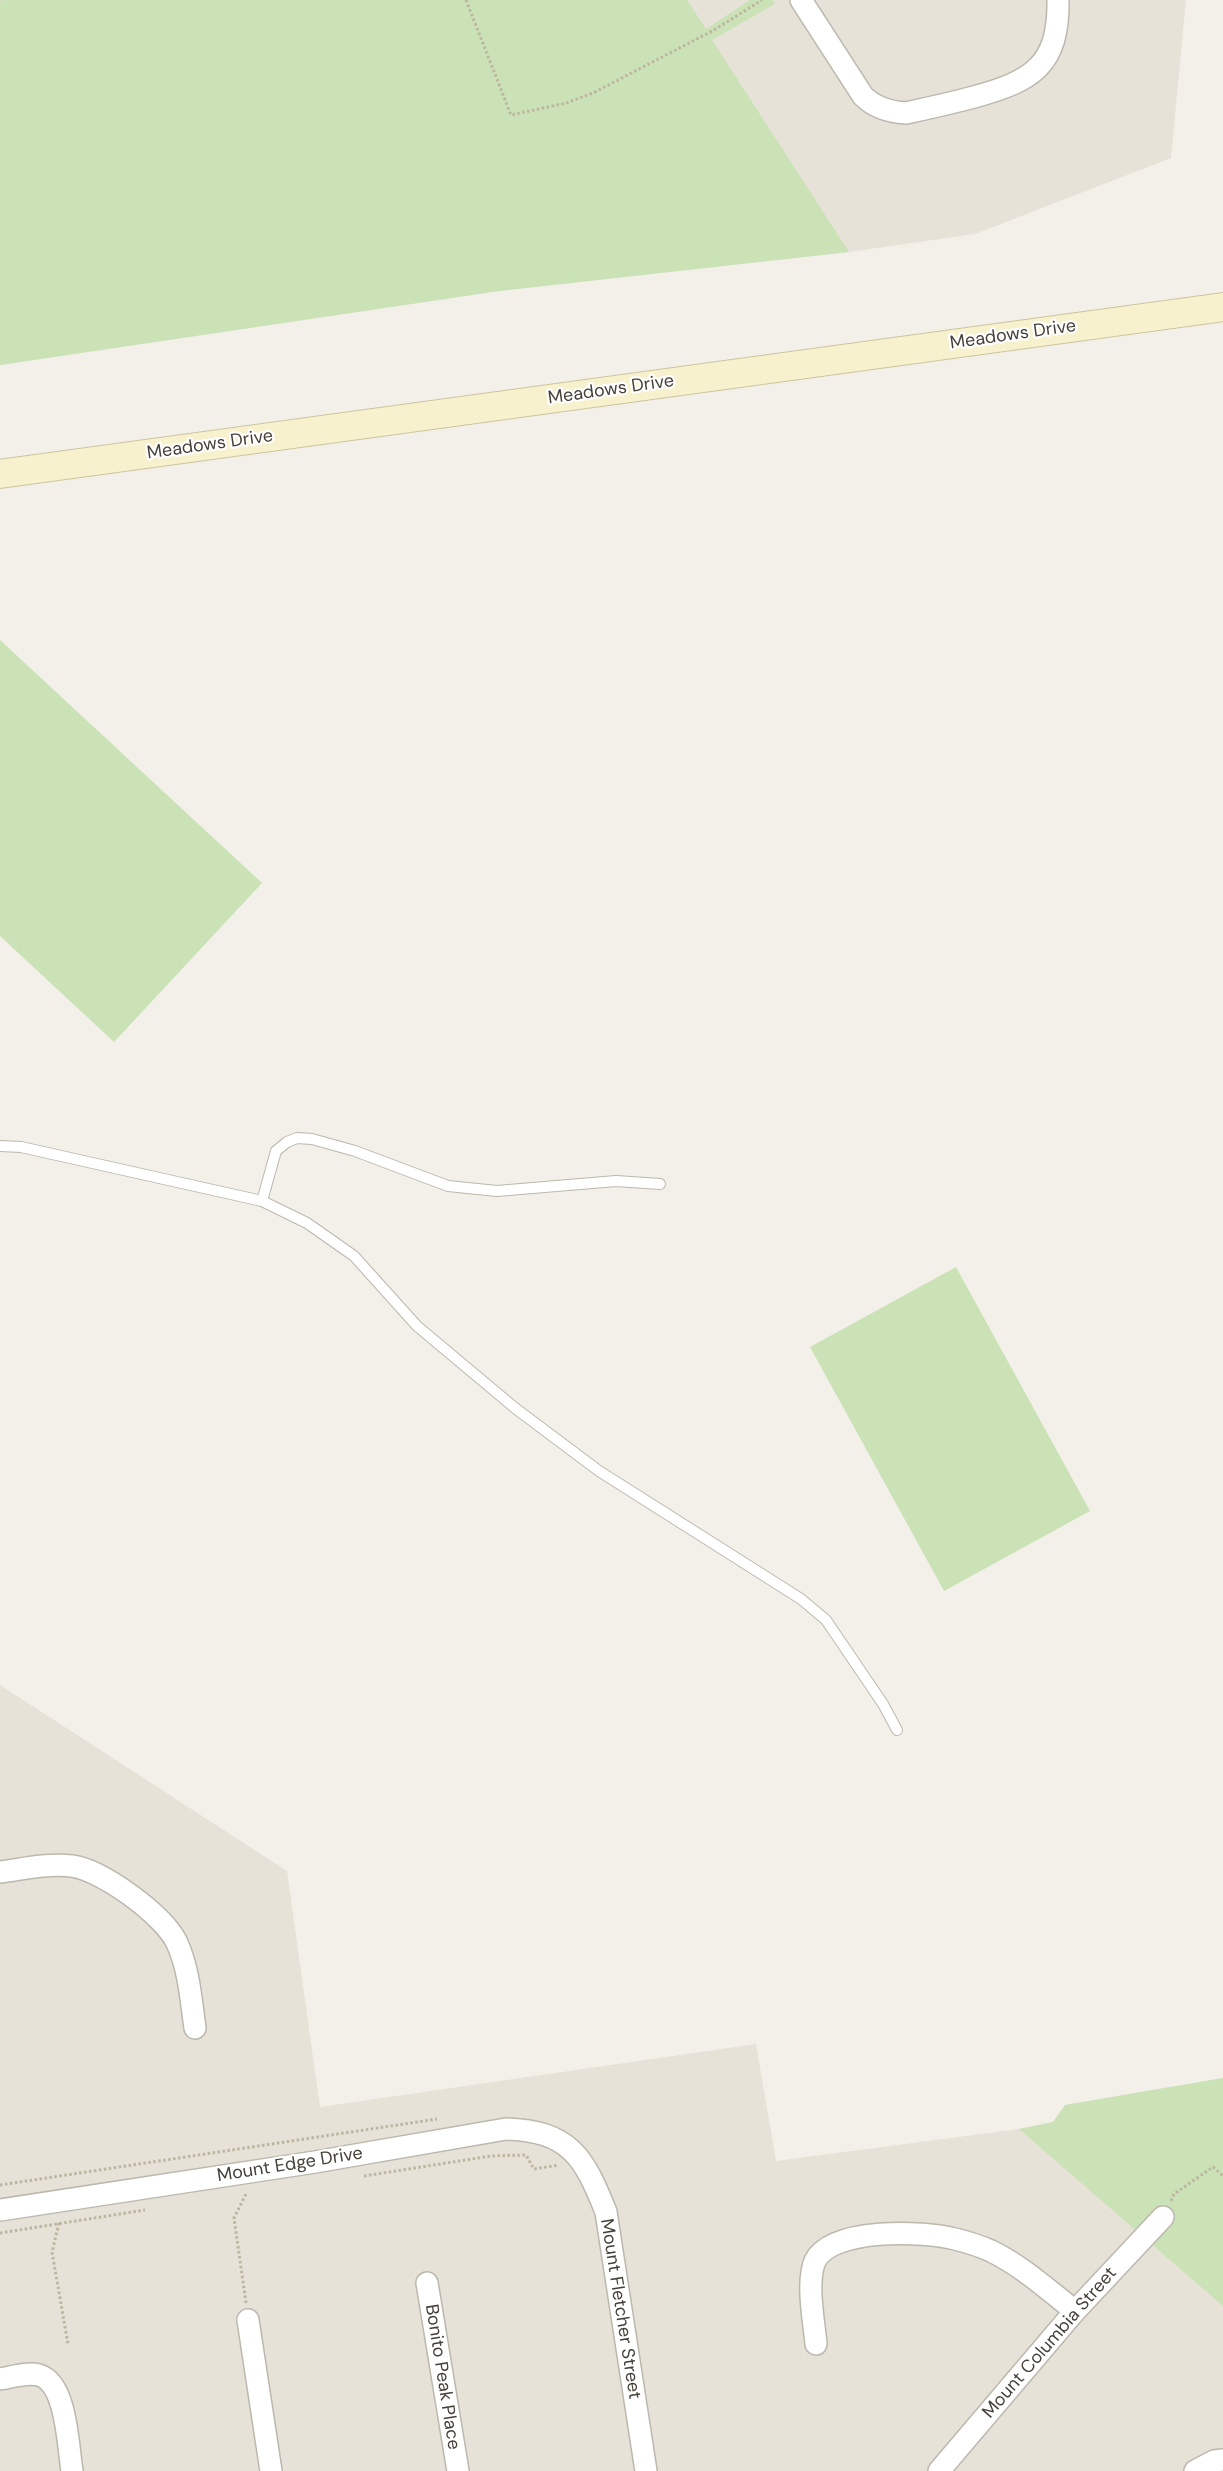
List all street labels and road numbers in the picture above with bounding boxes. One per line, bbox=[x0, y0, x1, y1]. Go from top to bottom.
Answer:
street label: Meadows Drive bbox=[949, 315, 1077, 355]
street label: Meadows Drive bbox=[547, 370, 675, 410]
street label: Meadows Drive bbox=[146, 425, 274, 465]
street label: Mount Edge Drive bbox=[216, 2143, 364, 2187]
street label: Mount Fletcher Street bbox=[595, 2217, 645, 2401]
street label: Mount Columbia Street bbox=[978, 2263, 1122, 2423]
street label: Bonito Peak Place bbox=[420, 2303, 464, 2451]

